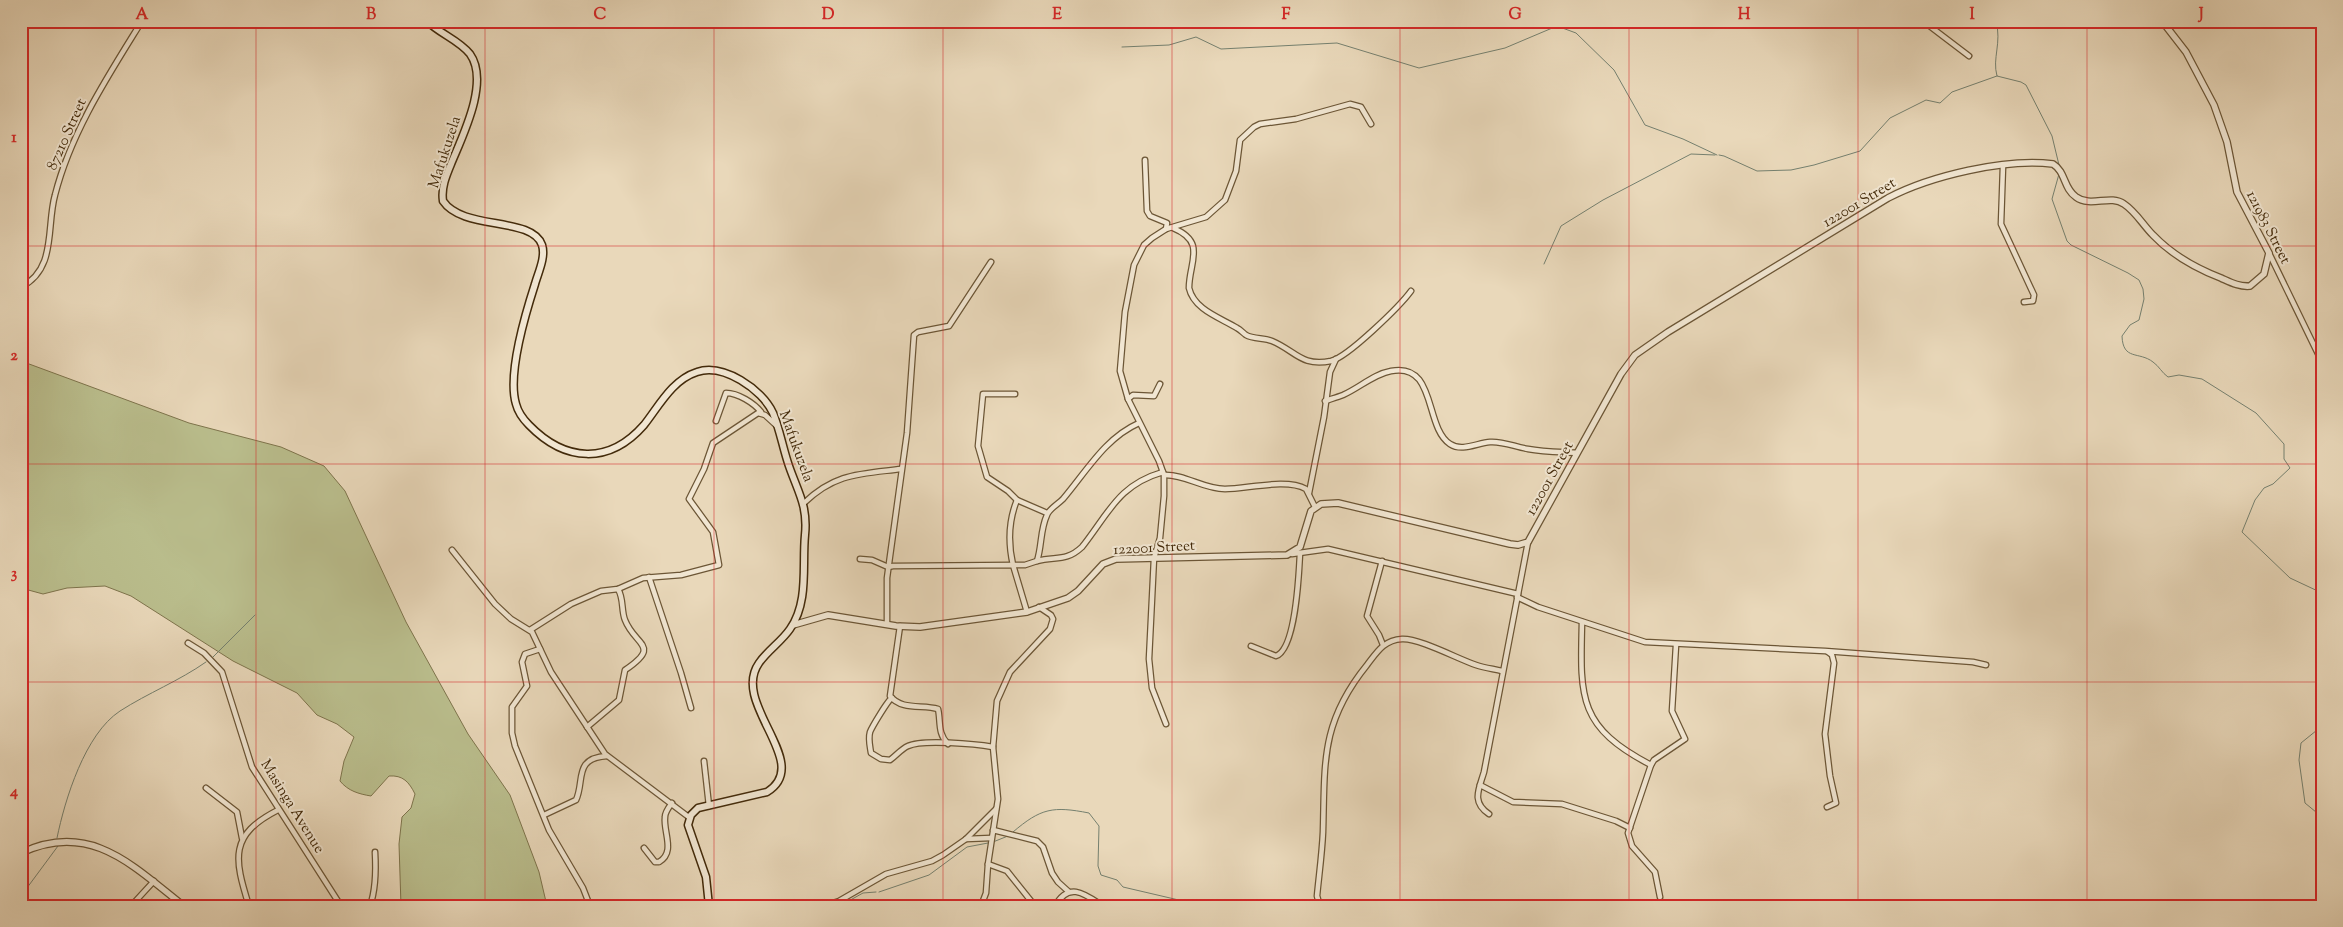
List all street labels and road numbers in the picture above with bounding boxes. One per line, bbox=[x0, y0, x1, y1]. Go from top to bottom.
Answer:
street label: 87210 Street bbox=[42, 95, 93, 174]
street label: Mafukuzela bbox=[424, 114, 467, 191]
street label: 122001 Street bbox=[1819, 173, 1900, 233]
street label: 121983 Street bbox=[2240, 187, 2295, 268]
street label: Mafukuzela bbox=[773, 408, 818, 485]
street label: 122001 Street bbox=[1521, 438, 1579, 520]
street label: 122001 Street bbox=[1113, 536, 1196, 561]
street label: Masinga Avenue bbox=[254, 756, 329, 858]

